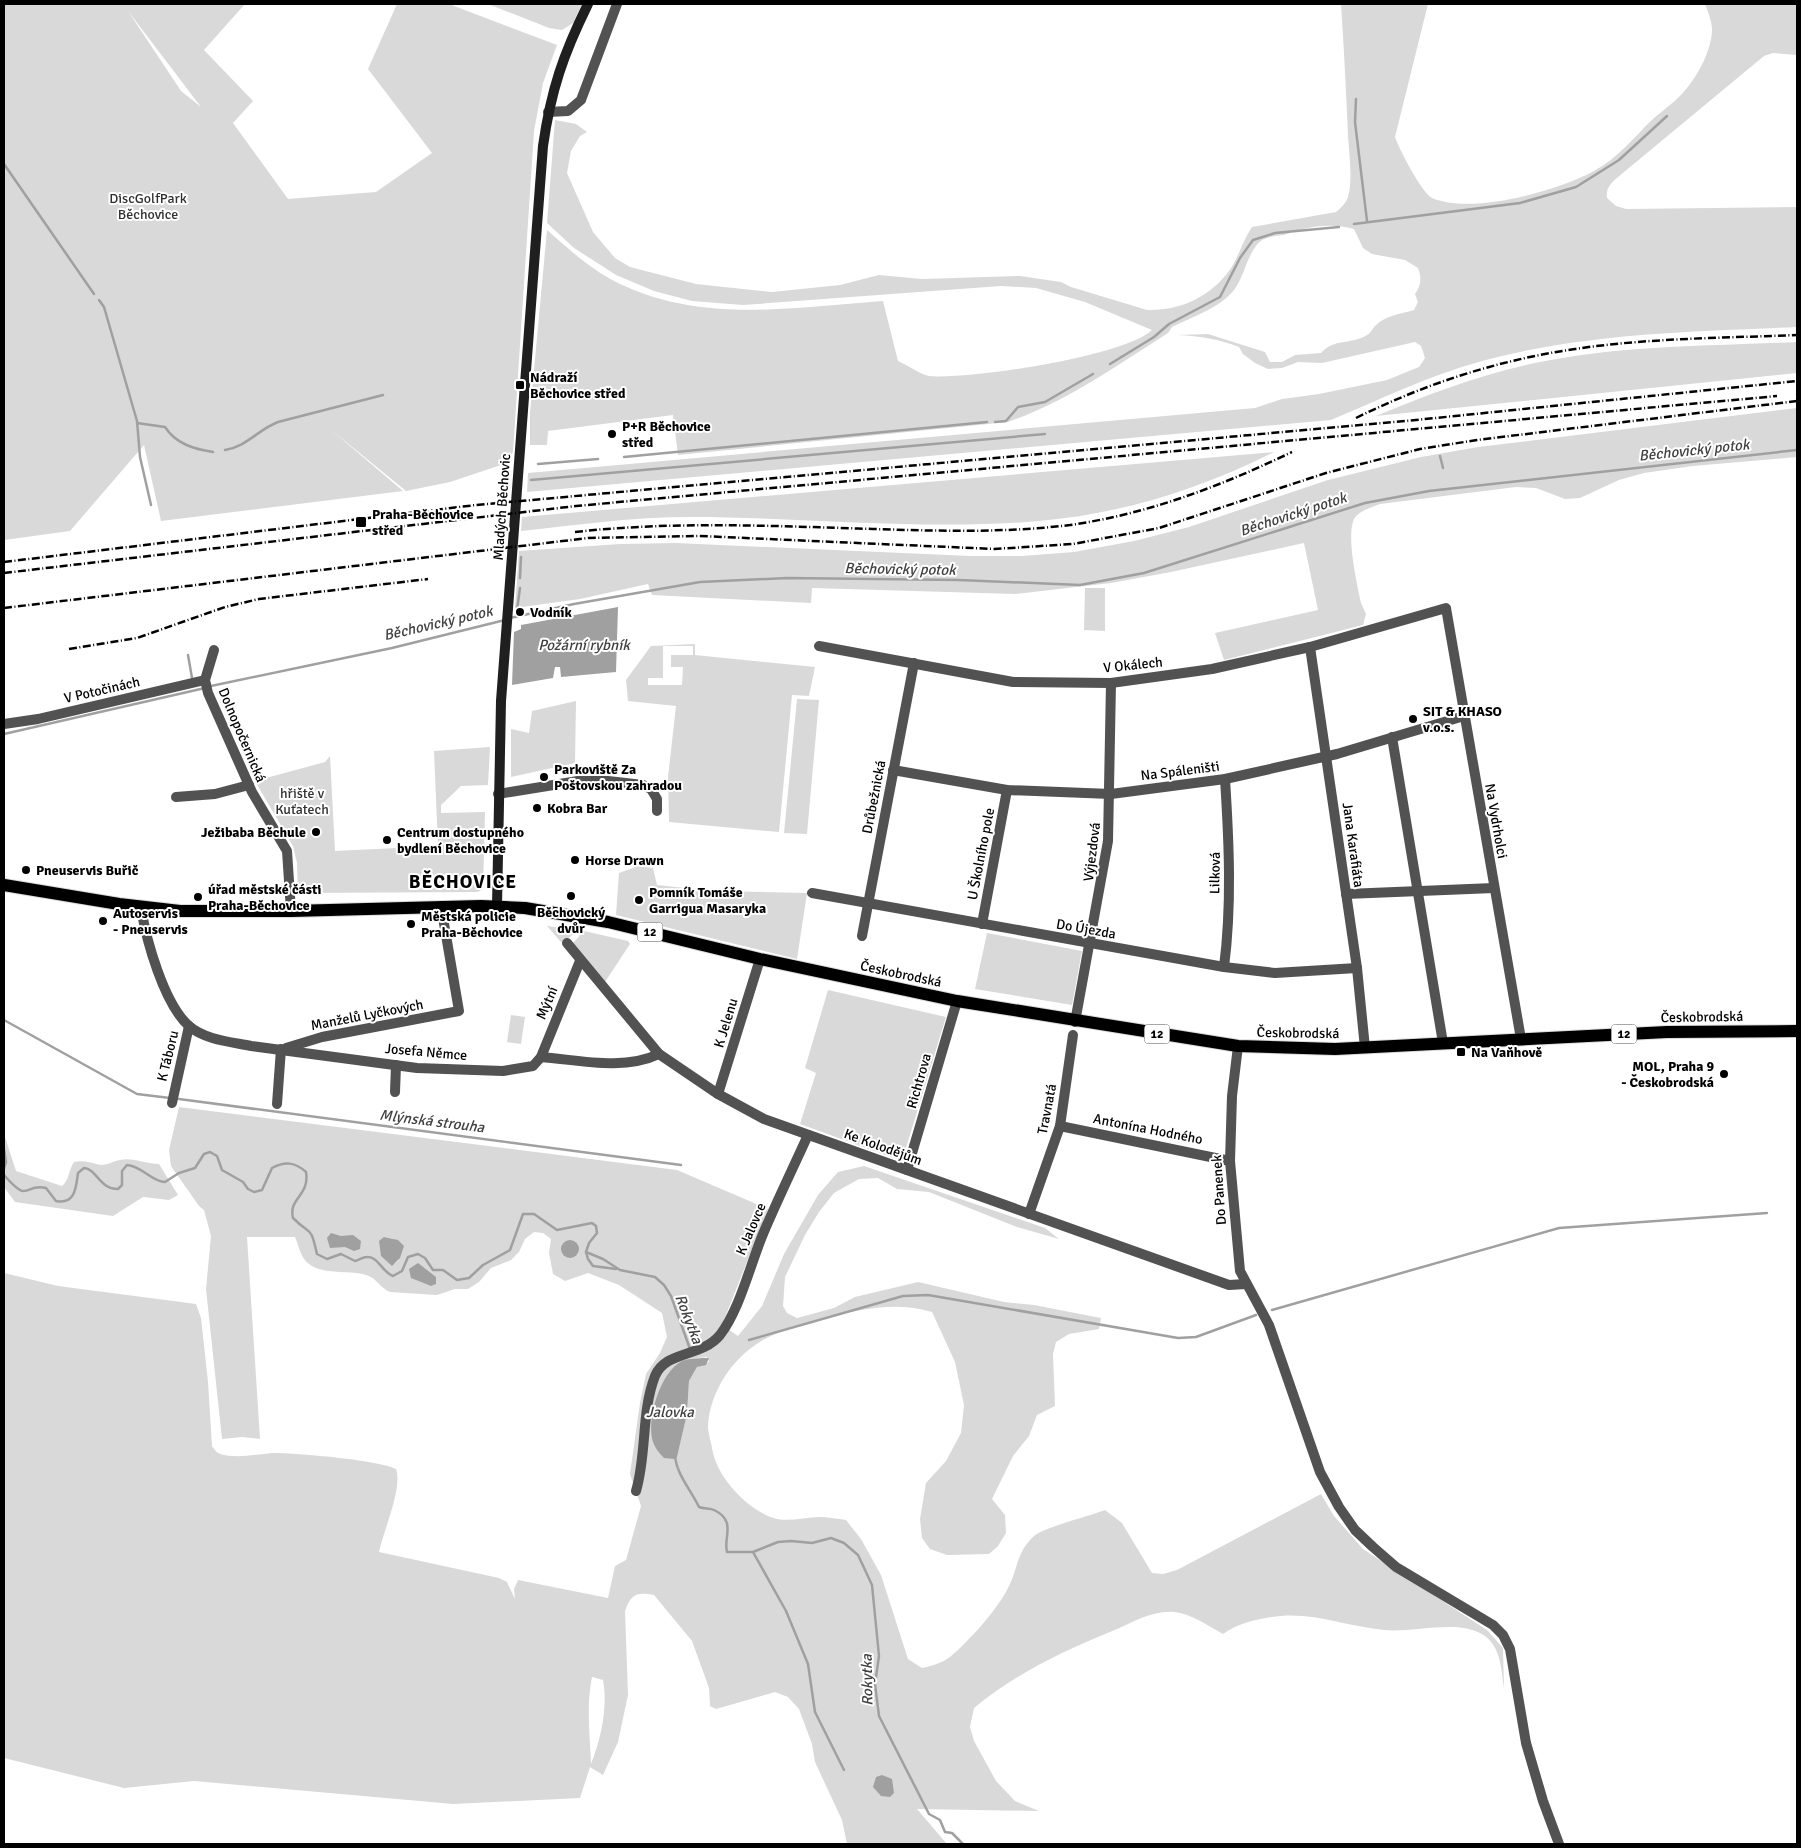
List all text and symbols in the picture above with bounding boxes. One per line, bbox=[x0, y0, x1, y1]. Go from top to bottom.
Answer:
park label: DiscGolfPark Běchovice bbox=[109, 190, 187, 223]
place label: Nádraží Běchovice střed bbox=[530, 369, 626, 402]
marker: Nádraží Běchovice střed bbox=[514, 379, 526, 391]
place label: P+R Běchovice střed bbox=[622, 418, 711, 451]
marker: P+R Běchovice střed bbox=[606, 428, 618, 440]
water label: Běchovický potok bbox=[1638, 435, 1752, 465]
street label: Mladých Běchovic bbox=[490, 453, 514, 561]
water label: Běchovický potok bbox=[1237, 488, 1350, 540]
place label: Praha-Běchovice střed bbox=[372, 506, 474, 539]
marker: Praha-Běchovice střed bbox=[354, 515, 368, 529]
water label: Běchovický potok bbox=[844, 559, 957, 579]
water label: Běchovický potok bbox=[382, 601, 496, 644]
place label: Vodník bbox=[530, 604, 573, 621]
marker: Vodník bbox=[514, 606, 526, 618]
water label: Požární rybník bbox=[538, 636, 631, 654]
street label: V Okálech bbox=[1102, 653, 1164, 677]
street label: V Potočinách bbox=[62, 673, 142, 707]
street label: Dolnopočernická bbox=[214, 685, 270, 785]
place label: SIT & KHASO v.o.s. bbox=[1422, 703, 1502, 736]
marker: SIT & KHASO v.o.s. bbox=[1407, 713, 1419, 725]
street label: Na Spáleništi bbox=[1140, 758, 1220, 784]
street label: Drůbežnická bbox=[859, 759, 889, 835]
place label: Parkoviště Za Poštovskou zahradou bbox=[554, 761, 682, 794]
marker: Parkoviště Za Poštovskou zahradou bbox=[538, 771, 550, 783]
street label: Na Vydrholci bbox=[1481, 782, 1511, 860]
park label: hřiště v Kuťatech bbox=[275, 785, 329, 818]
place label: Kobra Bar bbox=[547, 800, 608, 817]
street label: Jana Karafiáta bbox=[1339, 801, 1367, 889]
marker: Kobra Bar bbox=[531, 802, 543, 814]
street label: U Školního pole bbox=[964, 807, 998, 901]
street label: Výjezdová bbox=[1080, 821, 1104, 883]
place label: Ježibaba Běchule bbox=[201, 824, 306, 841]
place label: Centrum dostupného bydlení Běchovice bbox=[397, 824, 524, 857]
marker: Ježibaba Běchule bbox=[310, 826, 322, 838]
marker: Centrum dostupného bydlení Běchovice bbox=[381, 834, 393, 846]
place label: Horse Drawn bbox=[585, 852, 664, 869]
street label: Lilková bbox=[1206, 852, 1224, 894]
marker: Horse Drawn bbox=[569, 854, 581, 866]
place label: Pneuservis Buřič bbox=[36, 862, 139, 879]
marker: Pneuservis Buřič bbox=[20, 864, 32, 876]
district label: BĚCHOVICE bbox=[409, 870, 517, 894]
place label: úřad městské části Praha-Běchovice bbox=[208, 881, 321, 914]
place label: Pomník Tomáše Garrigua Masaryka bbox=[649, 884, 766, 917]
marker: Běchovický dvůr bbox=[565, 890, 577, 902]
marker: úřad městské části Praha-Běchovice bbox=[192, 891, 204, 903]
marker: Pomník Tomáše Garrigua Masaryka bbox=[633, 894, 645, 906]
place label: Běchovický dvůr bbox=[537, 904, 605, 937]
place label: Autoservis - Pneuservis bbox=[113, 905, 188, 938]
place label: Městská policie Praha-Běchovice bbox=[421, 908, 523, 941]
marker: Autoservis - Pneuservis bbox=[97, 915, 109, 927]
street label: Do Újezda bbox=[1055, 915, 1117, 943]
marker: Městská policie Praha-Běchovice bbox=[405, 918, 417, 930]
road number: 12 bbox=[638, 922, 662, 942]
street label: Českobrodská bbox=[859, 957, 943, 991]
street label: Mýtní bbox=[532, 984, 562, 1022]
street label: Manželů Lyčkových bbox=[309, 996, 425, 1034]
street label: K Jelenu bbox=[710, 996, 742, 1050]
street label: Českobrodská bbox=[1660, 1008, 1744, 1026]
road number: 12 bbox=[1144, 1024, 1170, 1044]
street label: Českobrodská bbox=[1256, 1024, 1340, 1042]
road number: 12 bbox=[1612, 1024, 1636, 1044]
street label: K Táboru bbox=[153, 1029, 183, 1083]
street label: Josefa Němce bbox=[384, 1040, 468, 1064]
place label: Na Vaňhově bbox=[1471, 1044, 1542, 1061]
marker: Na Vaňhově bbox=[1455, 1046, 1467, 1058]
street label: Richtrova bbox=[903, 1051, 935, 1111]
place label: MOL, Praha 9 - Českobrodská bbox=[1621, 1058, 1714, 1091]
marker: MOL, Praha 9 - Českobrodská bbox=[1718, 1068, 1730, 1080]
street label: Travnatá bbox=[1034, 1082, 1060, 1136]
water label: Mlýnská strouha bbox=[379, 1106, 486, 1136]
street label: Antonína Hodného bbox=[1092, 1110, 1204, 1148]
street label: Ke Kolodějům bbox=[842, 1125, 924, 1169]
street label: Do Panenek bbox=[1208, 1154, 1230, 1226]
street label: K Jalovce bbox=[732, 1200, 770, 1258]
water label: Rokytka bbox=[671, 1292, 707, 1347]
water label: Jalovka bbox=[646, 1403, 694, 1421]
water label: Rokytka bbox=[858, 1654, 876, 1706]

